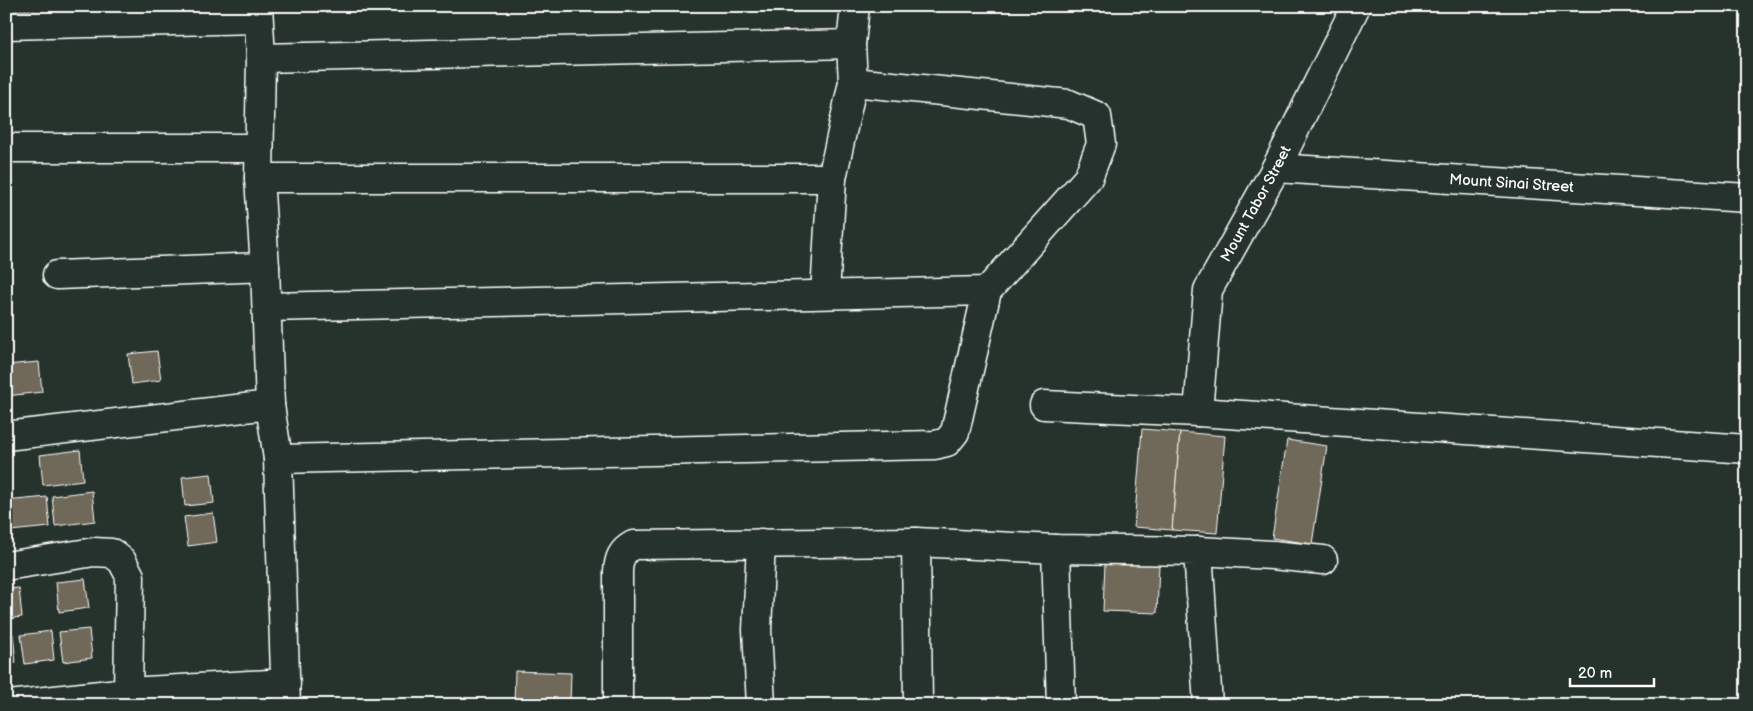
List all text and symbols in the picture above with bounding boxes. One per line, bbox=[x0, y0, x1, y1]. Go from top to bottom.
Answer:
street label: Mount Tabor Street bbox=[1216, 142, 1295, 265]
street label: Mount Sinai Street bbox=[1449, 170, 1575, 196]
scale bar bbox=[1570, 656, 1654, 688]
text: 20 m bbox=[1578, 664, 1612, 683]

